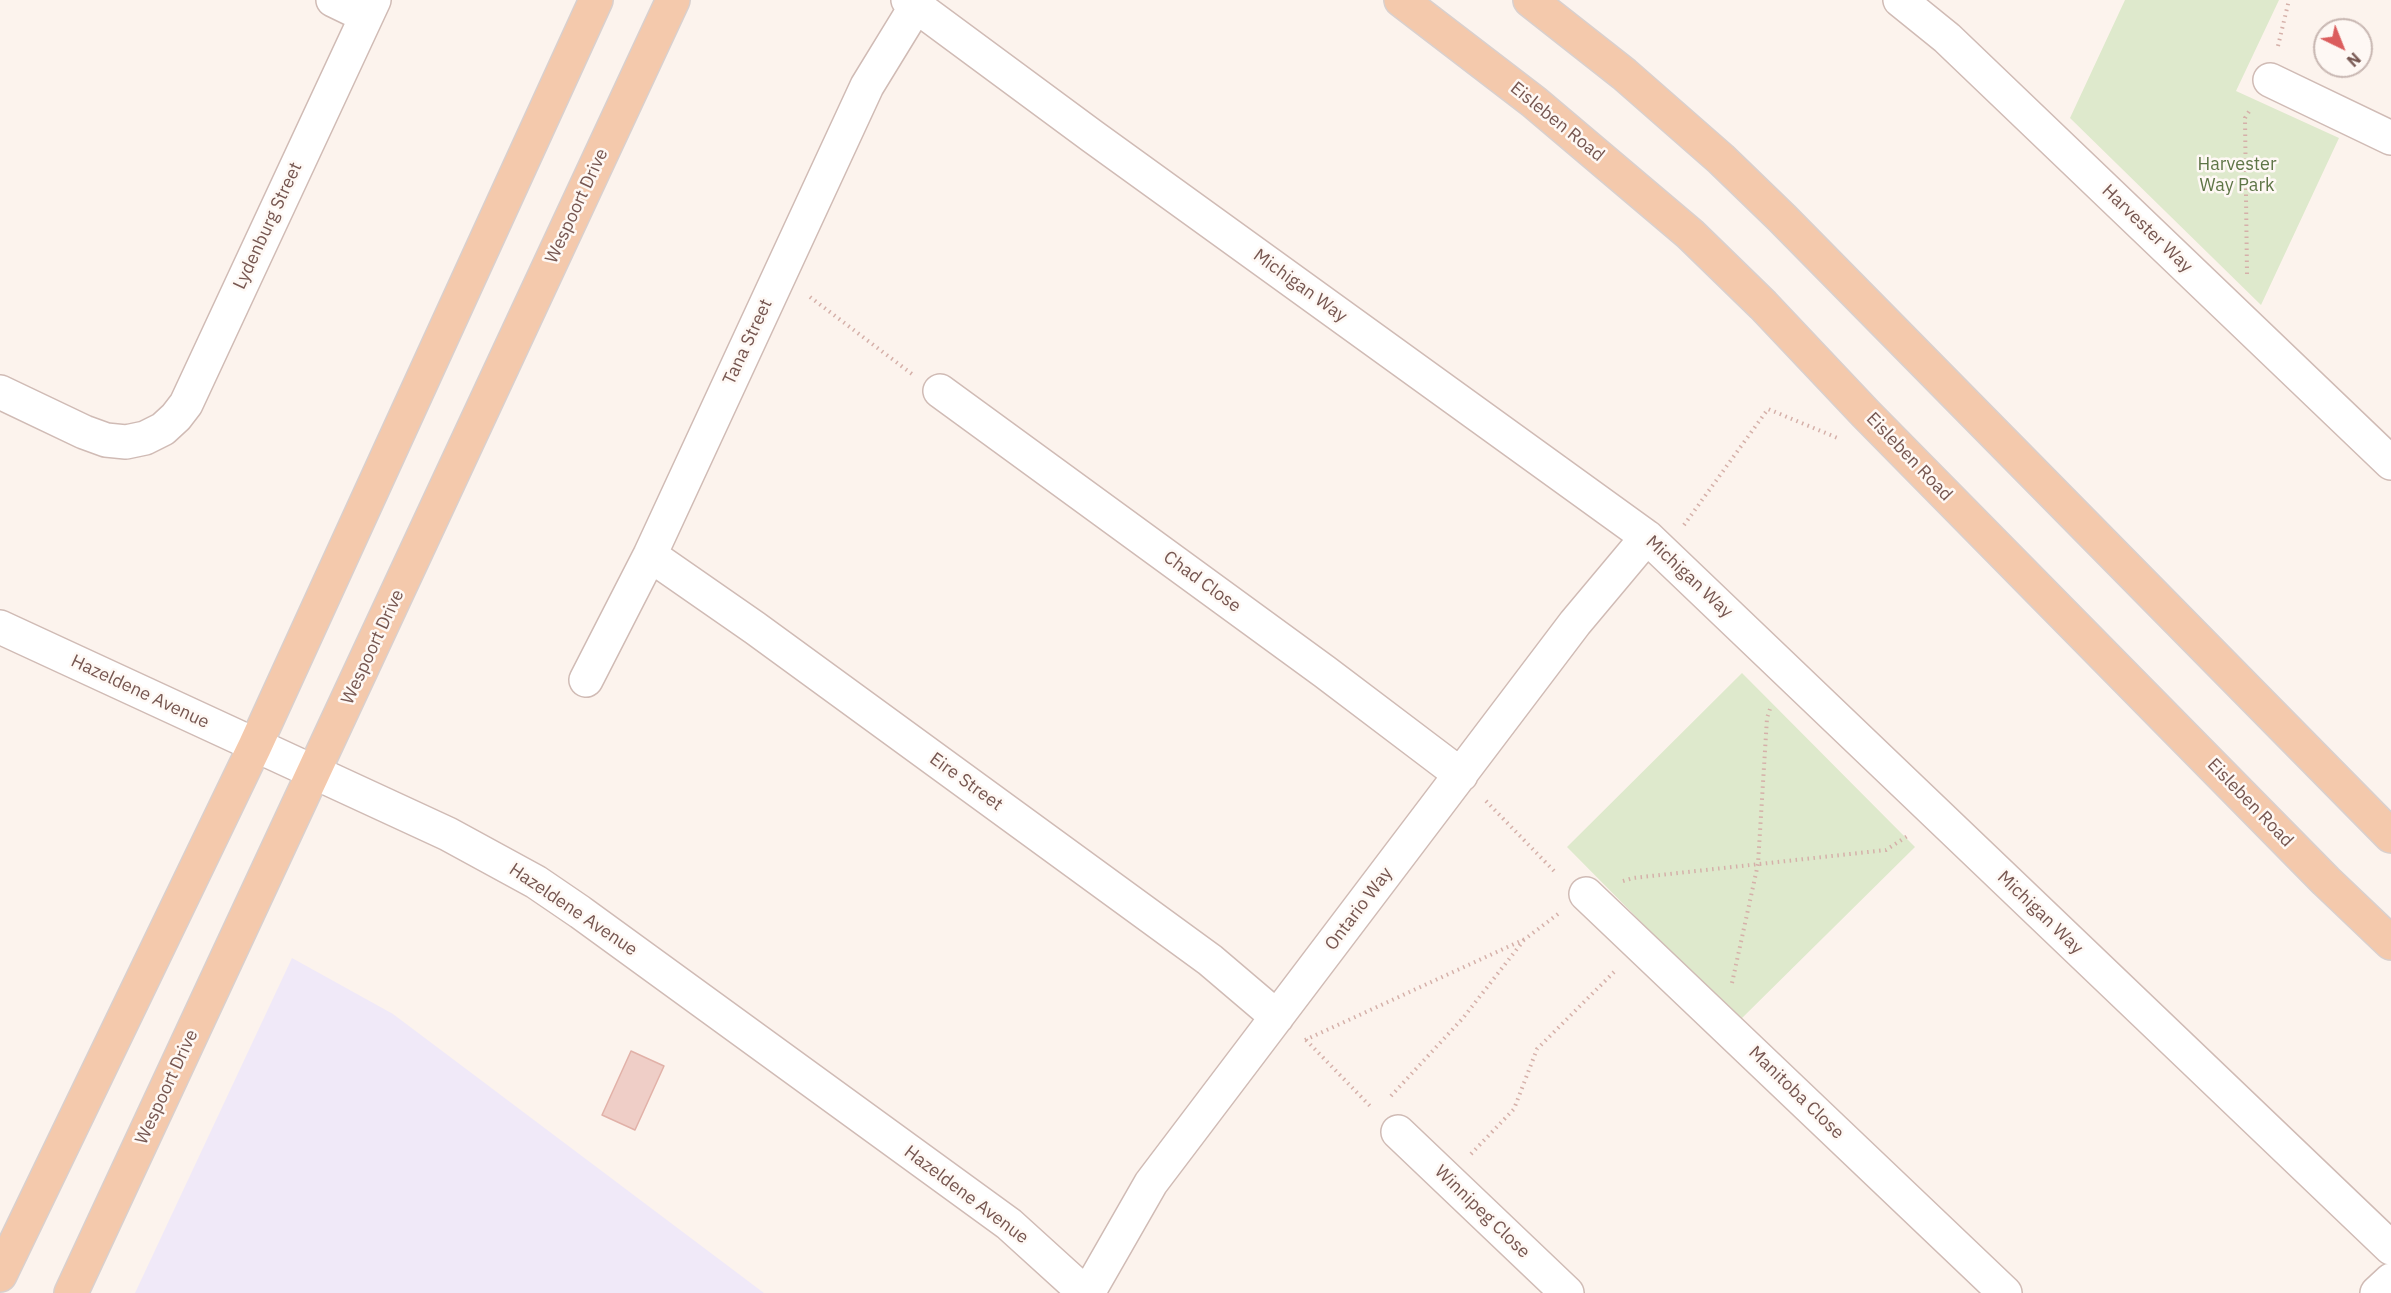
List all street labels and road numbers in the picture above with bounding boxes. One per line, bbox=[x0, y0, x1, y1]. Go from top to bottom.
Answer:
street label: Eisleben Road bbox=[1506, 78, 1608, 166]
street label: Wespoort Drive bbox=[541, 145, 613, 267]
street label: Lydenburg Street bbox=[229, 159, 307, 293]
street label: Harvester Way bbox=[2097, 180, 2197, 278]
street label: Michigan Way bbox=[1249, 245, 1351, 327]
street label: Tana Street bbox=[719, 296, 777, 388]
street label: Eisleben Road bbox=[1861, 408, 1957, 506]
street label: Michigan Way bbox=[1641, 531, 1737, 623]
street label: Chad Close bbox=[1159, 547, 1245, 617]
street label: Wespoort Drive bbox=[337, 586, 409, 708]
street label: Hazeldene Avenue bbox=[67, 651, 213, 733]
street label: Eire Street bbox=[925, 748, 1007, 816]
street label: Eisleben Road bbox=[2202, 754, 2298, 852]
street label: Hazeldene Avenue bbox=[505, 859, 641, 961]
street label: Ontario Way bbox=[1321, 863, 1397, 955]
street label: Michigan Way bbox=[1993, 867, 2087, 959]
street label: Wespoort Drive bbox=[131, 1026, 203, 1148]
street label: Manitoba Close bbox=[1744, 1042, 1848, 1144]
street label: Hazeldene Avenue bbox=[900, 1141, 1032, 1249]
street label: Winnipeg Close bbox=[1430, 1161, 1534, 1263]

